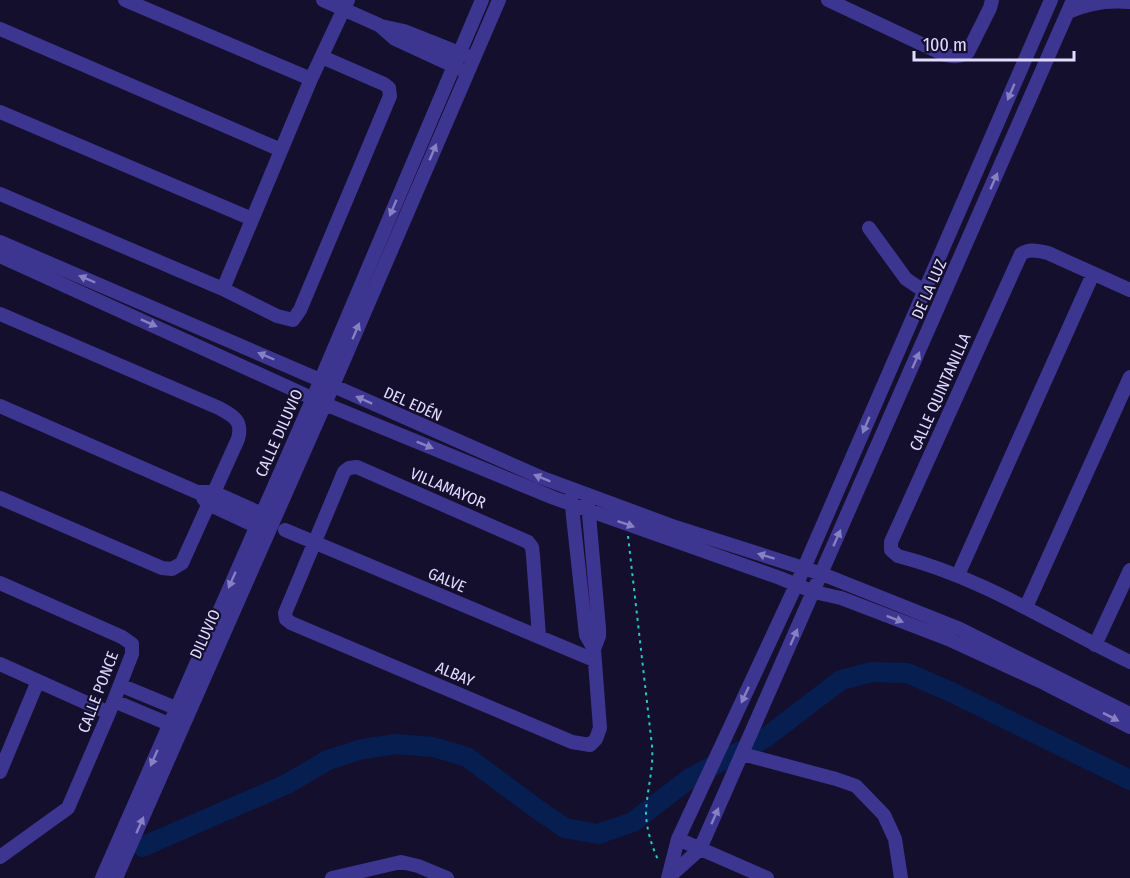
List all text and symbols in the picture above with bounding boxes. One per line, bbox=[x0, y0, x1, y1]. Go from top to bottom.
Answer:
scale bar bbox=[914, 24, 1074, 62]
text: 100 m bbox=[923, 34, 967, 56]
one-way arrow bbox=[1006, 83, 1015, 101]
one-way arrow bbox=[429, 143, 438, 160]
one-way arrow bbox=[990, 172, 999, 190]
one-way arrow bbox=[388, 200, 398, 218]
street label: DE LA LUZ bbox=[907, 256, 951, 322]
one-way arrow bbox=[78, 274, 96, 283]
one-way arrow bbox=[140, 319, 157, 328]
one-way arrow bbox=[351, 321, 361, 339]
street label: CALLE QUINTANILLA bbox=[906, 330, 975, 454]
one-way arrow bbox=[911, 350, 921, 368]
one-way arrow bbox=[257, 351, 275, 361]
street label: DEL EDÉN bbox=[381, 383, 445, 425]
street label: CALLE DILUVIO bbox=[251, 386, 307, 480]
one-way arrow bbox=[355, 395, 372, 404]
one-way arrow bbox=[861, 416, 870, 434]
one-way arrow bbox=[416, 440, 434, 450]
street label: VILLAMAYOR bbox=[407, 464, 489, 513]
one-way arrow bbox=[533, 473, 551, 483]
one-way arrow bbox=[617, 519, 635, 529]
one-way arrow bbox=[833, 529, 843, 547]
one-way arrow bbox=[757, 550, 775, 560]
street label: GALVE bbox=[425, 564, 469, 596]
one-way arrow bbox=[227, 571, 237, 589]
street label: DILUVIO bbox=[186, 606, 224, 662]
one-way arrow bbox=[887, 614, 905, 624]
one-way arrow bbox=[789, 629, 798, 646]
street label: CALLE PONCE bbox=[74, 649, 122, 735]
street label: ALBAY bbox=[433, 657, 477, 691]
one-way arrow bbox=[741, 686, 750, 703]
one-way arrow bbox=[1103, 712, 1120, 722]
one-way arrow bbox=[149, 750, 159, 768]
one-way arrow bbox=[711, 807, 720, 825]
one-way arrow bbox=[135, 816, 144, 833]

